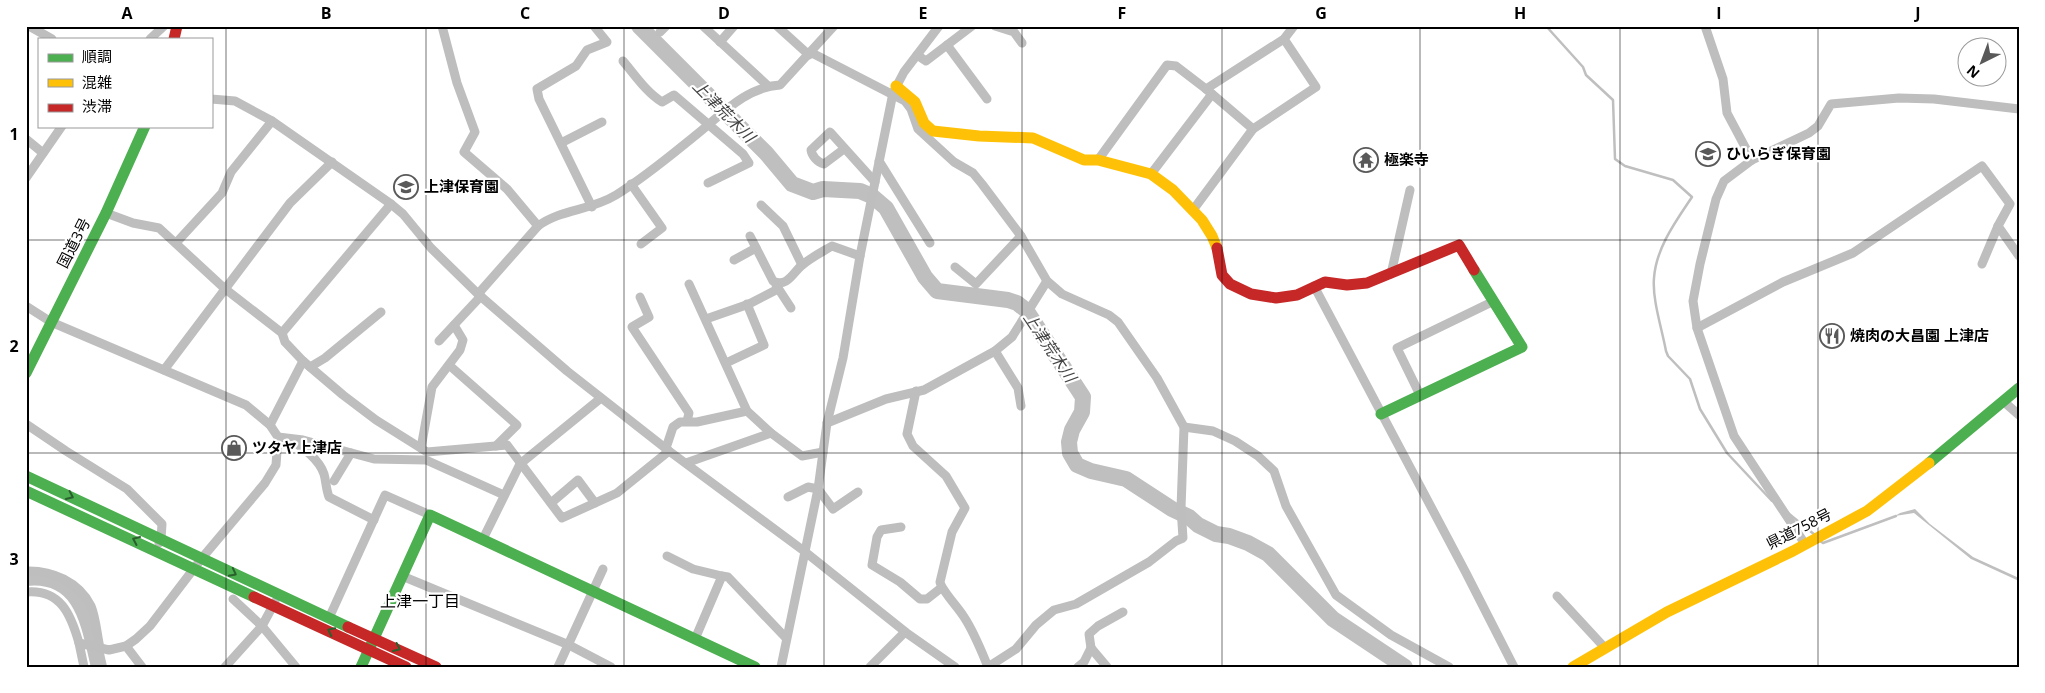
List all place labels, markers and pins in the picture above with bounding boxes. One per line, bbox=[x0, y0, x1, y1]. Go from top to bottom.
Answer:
school or university icon: ひいらぎ保育園 bbox=[1695, 141, 1721, 167]
place label: ひいらぎ保育園 bbox=[1726, 143, 1831, 163]
temple icon: 極楽寺 bbox=[1353, 147, 1379, 173]
place label: 極楽寺 bbox=[1384, 149, 1429, 169]
school or university icon: 上津保育園 bbox=[393, 174, 419, 200]
place label: 上津保育園 bbox=[424, 176, 499, 196]
restaurant icon: 焼肉の大昌園 上津店 bbox=[1819, 323, 1845, 349]
place label: 焼肉の大昌園 上津店 bbox=[1850, 325, 1989, 345]
shop icon: ツタヤ上津店 bbox=[221, 435, 247, 461]
place label: ツタヤ上津店 bbox=[252, 437, 342, 457]

